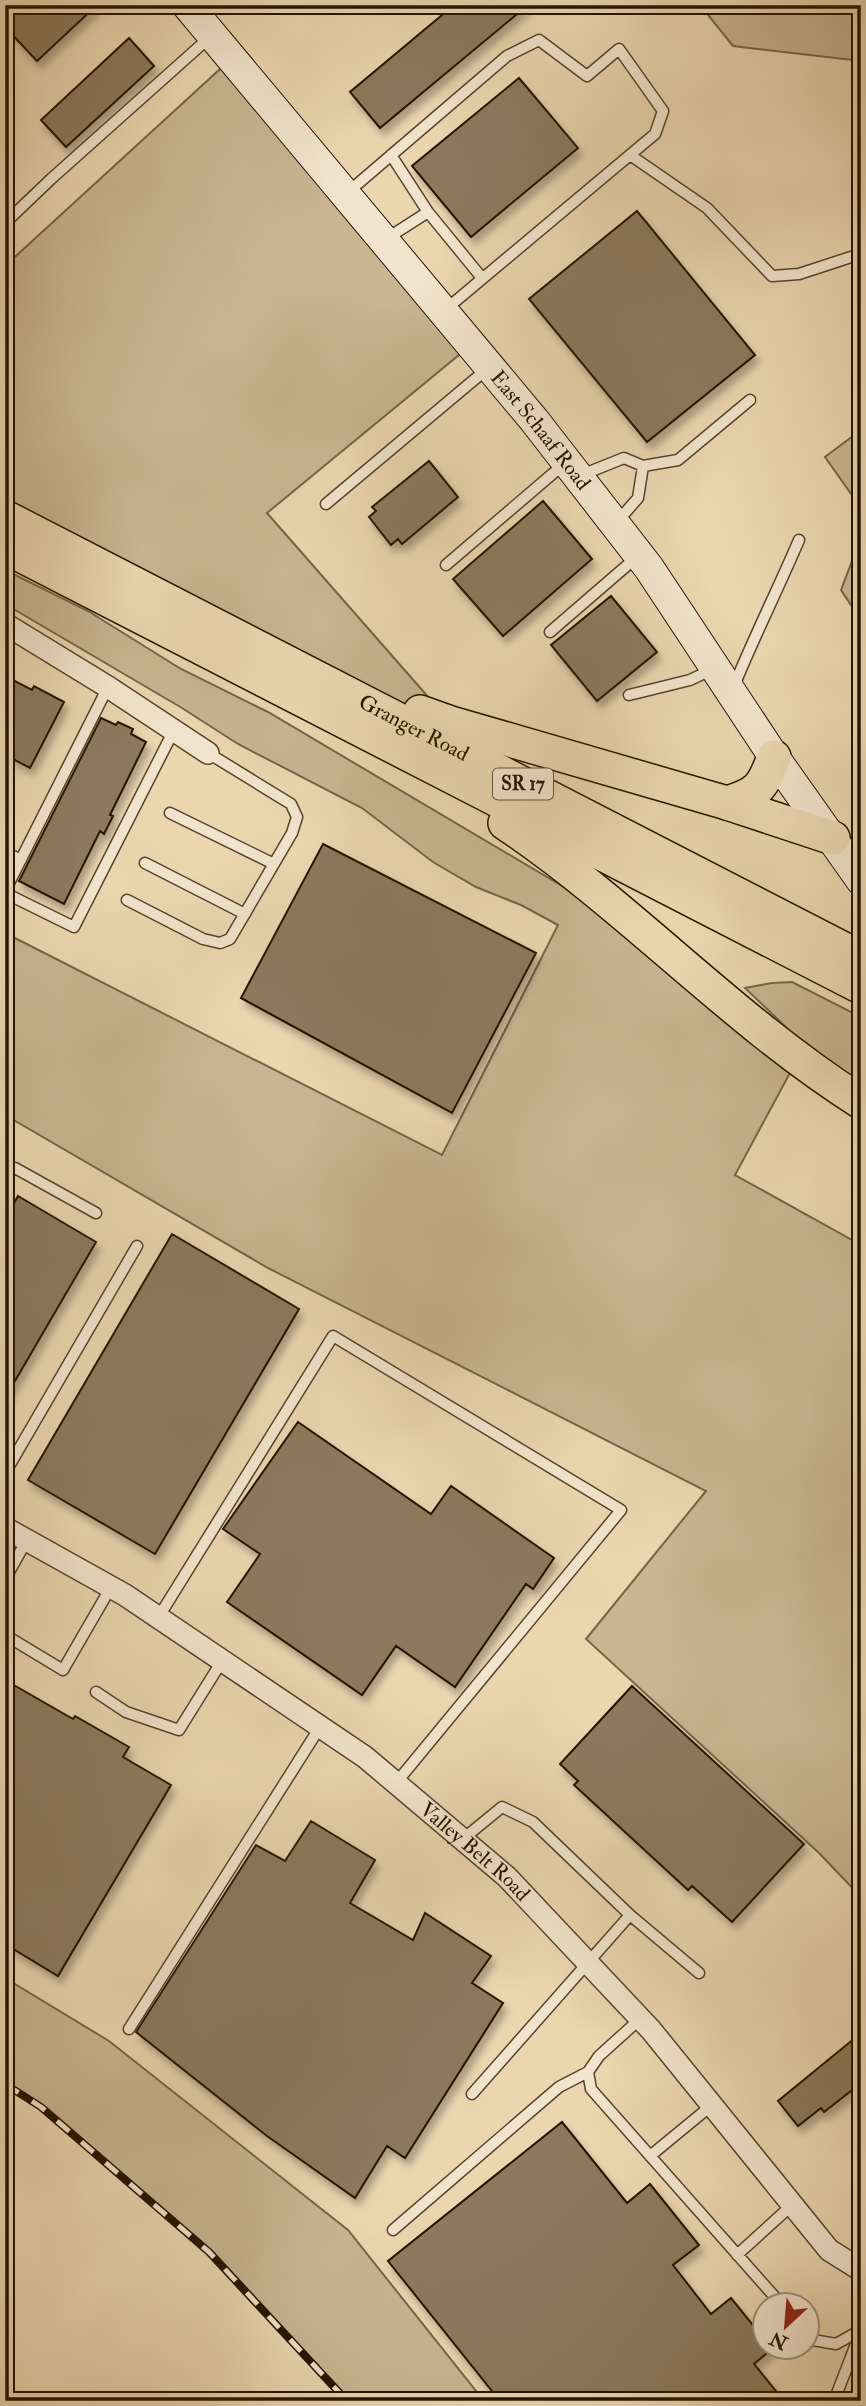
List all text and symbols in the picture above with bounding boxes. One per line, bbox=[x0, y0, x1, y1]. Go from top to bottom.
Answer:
street label: East Schaaf Road bbox=[485, 365, 597, 496]
street label: Granger Road bbox=[354, 688, 474, 768]
road number: SR 17 bbox=[493, 768, 553, 800]
street label: Valley Belt Road bbox=[414, 1796, 536, 1907]
north arrow bbox=[750, 2290, 820, 2360]
text: N bbox=[765, 2325, 793, 2355]

